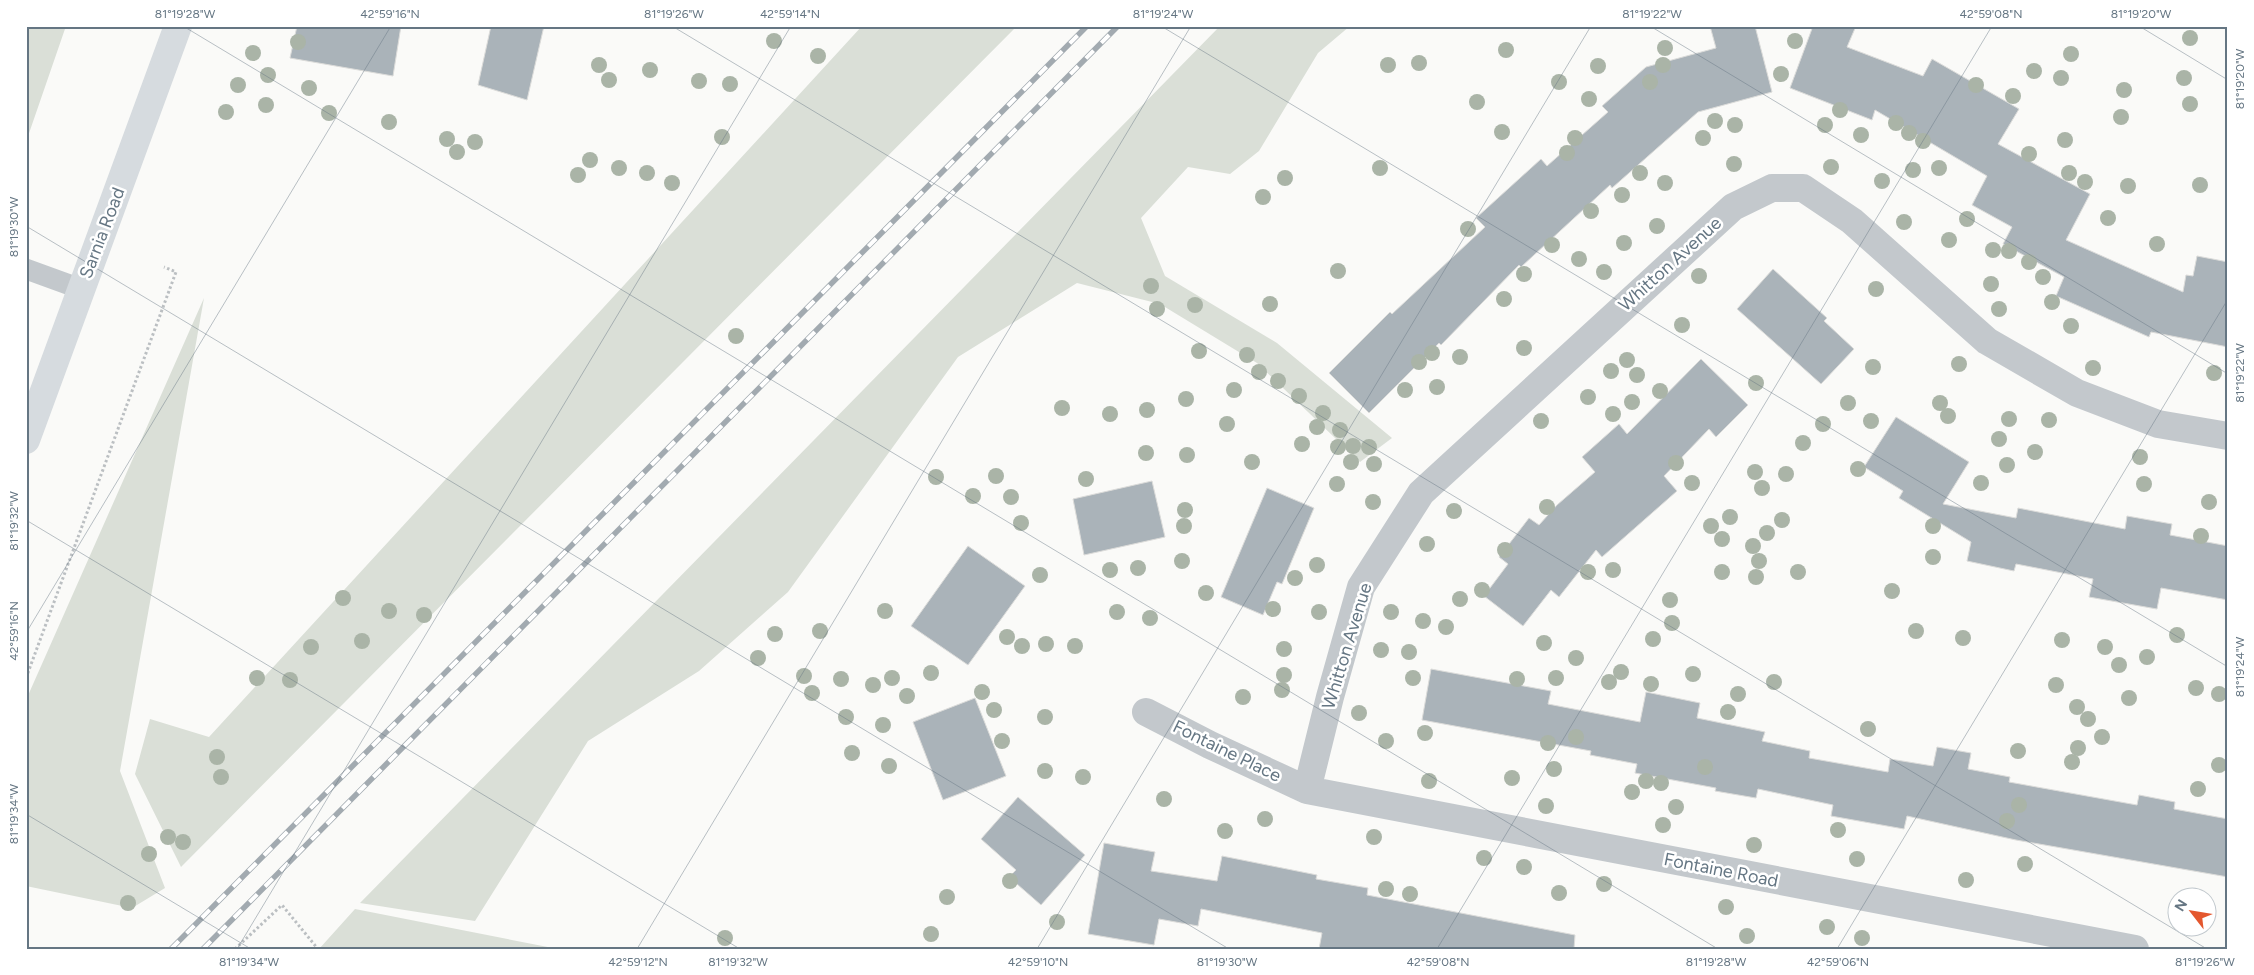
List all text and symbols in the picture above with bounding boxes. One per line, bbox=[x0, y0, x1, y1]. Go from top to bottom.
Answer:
text: 81°19'28"W bbox=[155, 7, 216, 21]
text: 42°59'16"N bbox=[360, 7, 420, 21]
text: 81°19'26"W bbox=[644, 7, 704, 21]
text: 42°59'14"N bbox=[760, 7, 820, 21]
text: 81°19'24"W bbox=[1133, 7, 1194, 21]
text: 81°19'22"W bbox=[1622, 7, 1682, 21]
text: 42°59'08"N bbox=[1960, 7, 2022, 21]
text: 81°19'20"W bbox=[2111, 7, 2172, 21]
text: 81°19'20"W bbox=[2233, 48, 2247, 109]
street label: Sarnia Road bbox=[75, 184, 129, 282]
text: 81°19'30"W bbox=[7, 196, 21, 257]
street label: Whitton Avenue bbox=[1614, 212, 1726, 316]
text: 81°19'22"W bbox=[2233, 343, 2247, 403]
text: 81°19'32"W bbox=[7, 491, 21, 551]
street label: Whitton Avenue bbox=[1317, 580, 1377, 712]
text: 42°59'16"N bbox=[7, 601, 21, 661]
text: 81°19'24"W bbox=[2233, 636, 2247, 697]
street label: Fontaine Place bbox=[1169, 715, 1285, 787]
text: 81°19'34"W bbox=[7, 783, 21, 844]
street label: Fontaine Road bbox=[1662, 848, 1780, 892]
north arrow bbox=[2166, 888, 2216, 938]
text: N bbox=[2171, 897, 2191, 915]
text: 81°19'34"W bbox=[219, 955, 280, 969]
text: 42°59'12"N bbox=[608, 955, 668, 969]
text: 81°19'32"W bbox=[708, 955, 768, 969]
text: 42°59'10"N bbox=[1008, 955, 1068, 969]
text: 81°19'30"W bbox=[1197, 955, 1258, 969]
text: 42°59'08"N bbox=[1407, 955, 1469, 969]
text: 81°19'28"W bbox=[1686, 955, 1747, 969]
text: 42°59'06"N bbox=[1807, 955, 1869, 969]
text: 81°19'26"W bbox=[2175, 955, 2235, 969]

